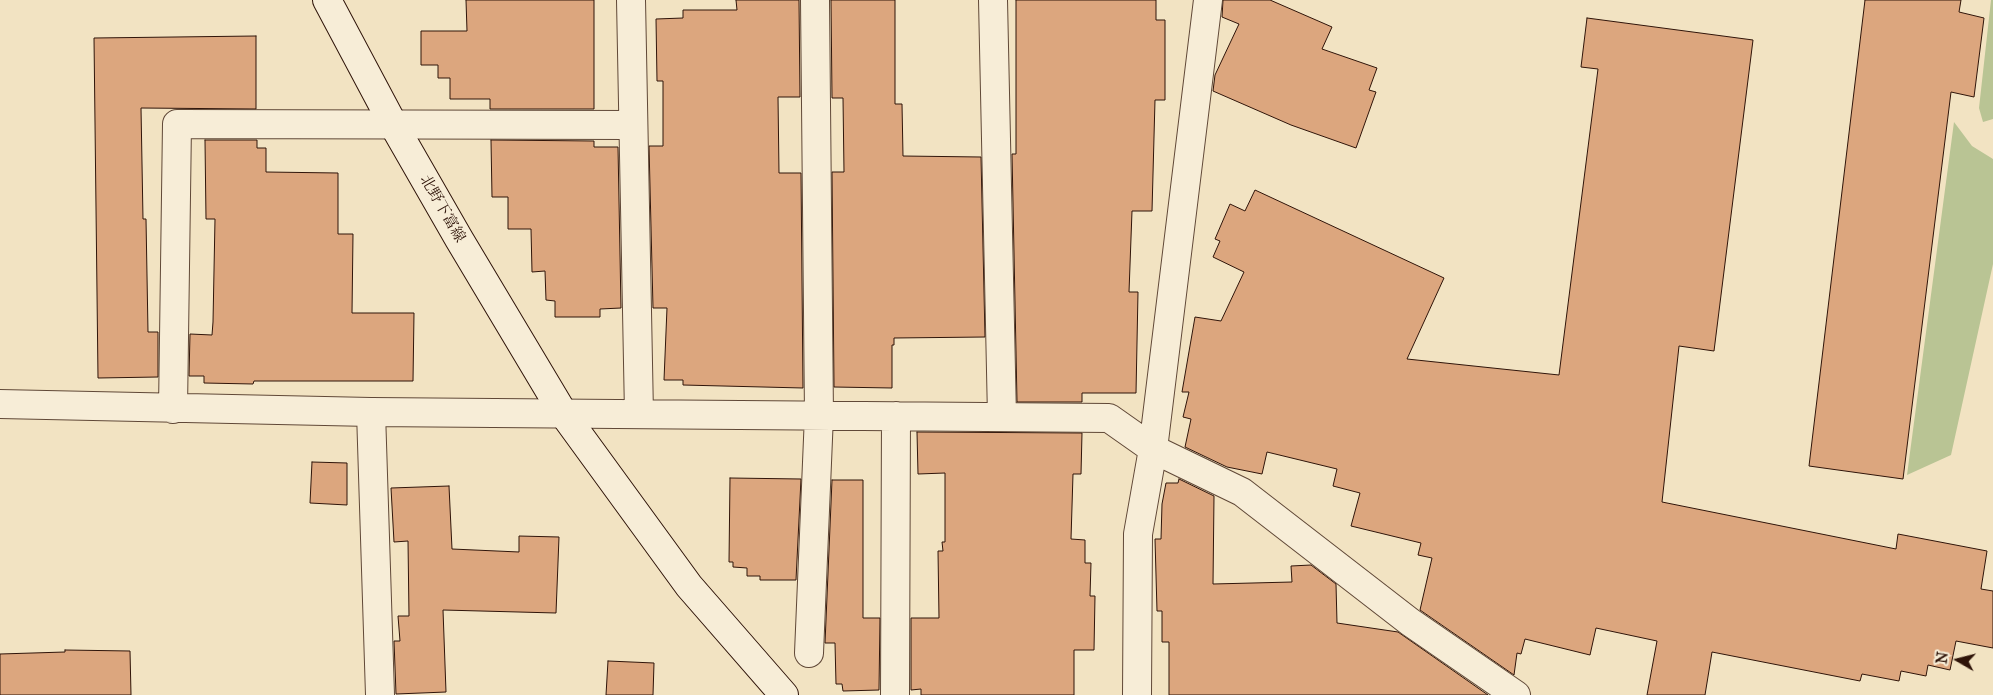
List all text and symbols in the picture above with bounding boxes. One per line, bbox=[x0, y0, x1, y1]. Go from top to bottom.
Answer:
street label: 北野下富線 bbox=[415, 172, 469, 246]
north arrow bbox=[1933, 635, 1983, 685]
text: N bbox=[1933, 651, 1952, 665]

